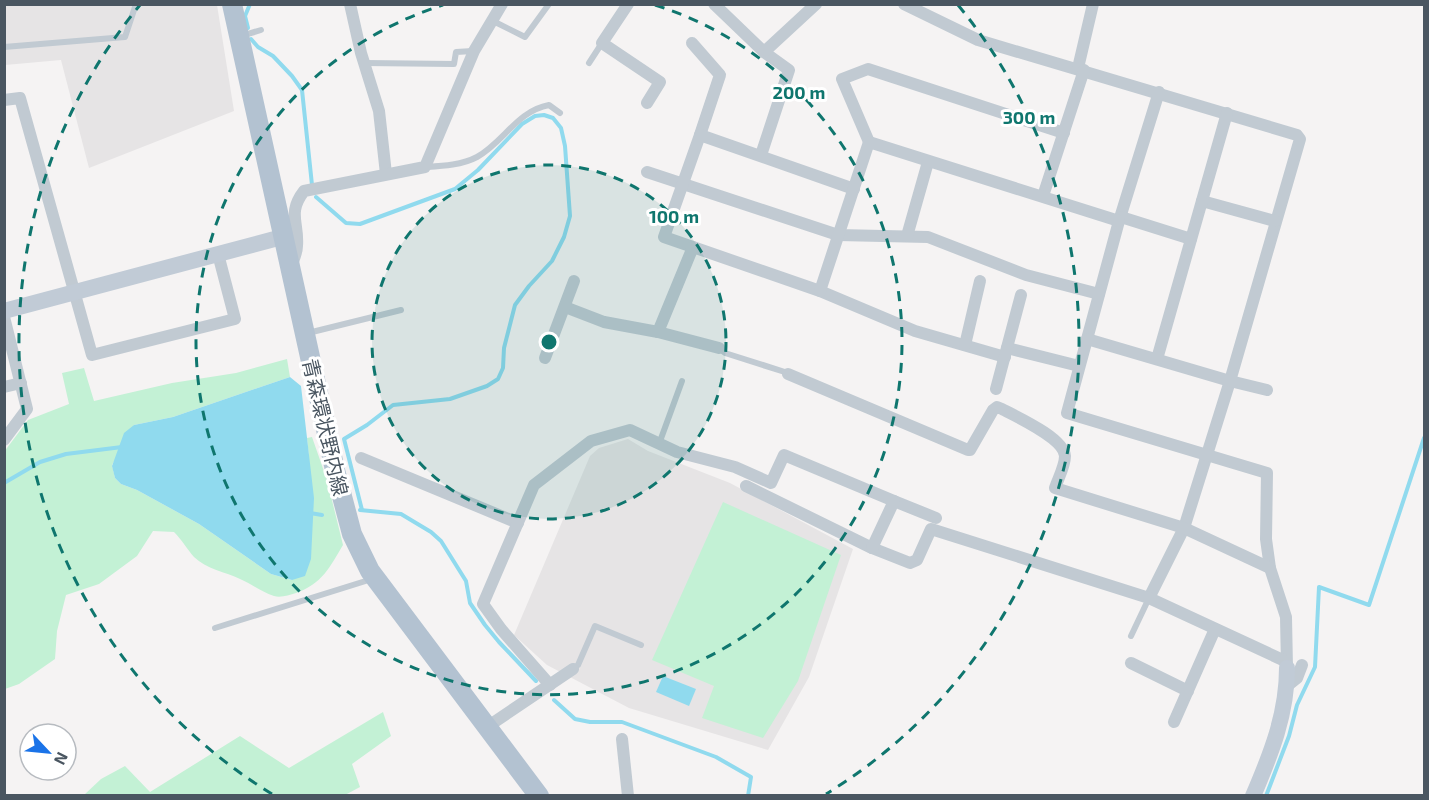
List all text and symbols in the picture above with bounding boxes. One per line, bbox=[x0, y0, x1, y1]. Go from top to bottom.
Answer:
text: 200 m bbox=[773, 81, 825, 103]
text: 300 m bbox=[1003, 106, 1055, 128]
text: 100 m bbox=[649, 205, 699, 227]
centre of rings bbox=[539, 332, 559, 352]
street label: 青森環状野内線 bbox=[299, 356, 353, 498]
north arrow bbox=[18, 722, 78, 782]
text: N bbox=[51, 749, 73, 768]

